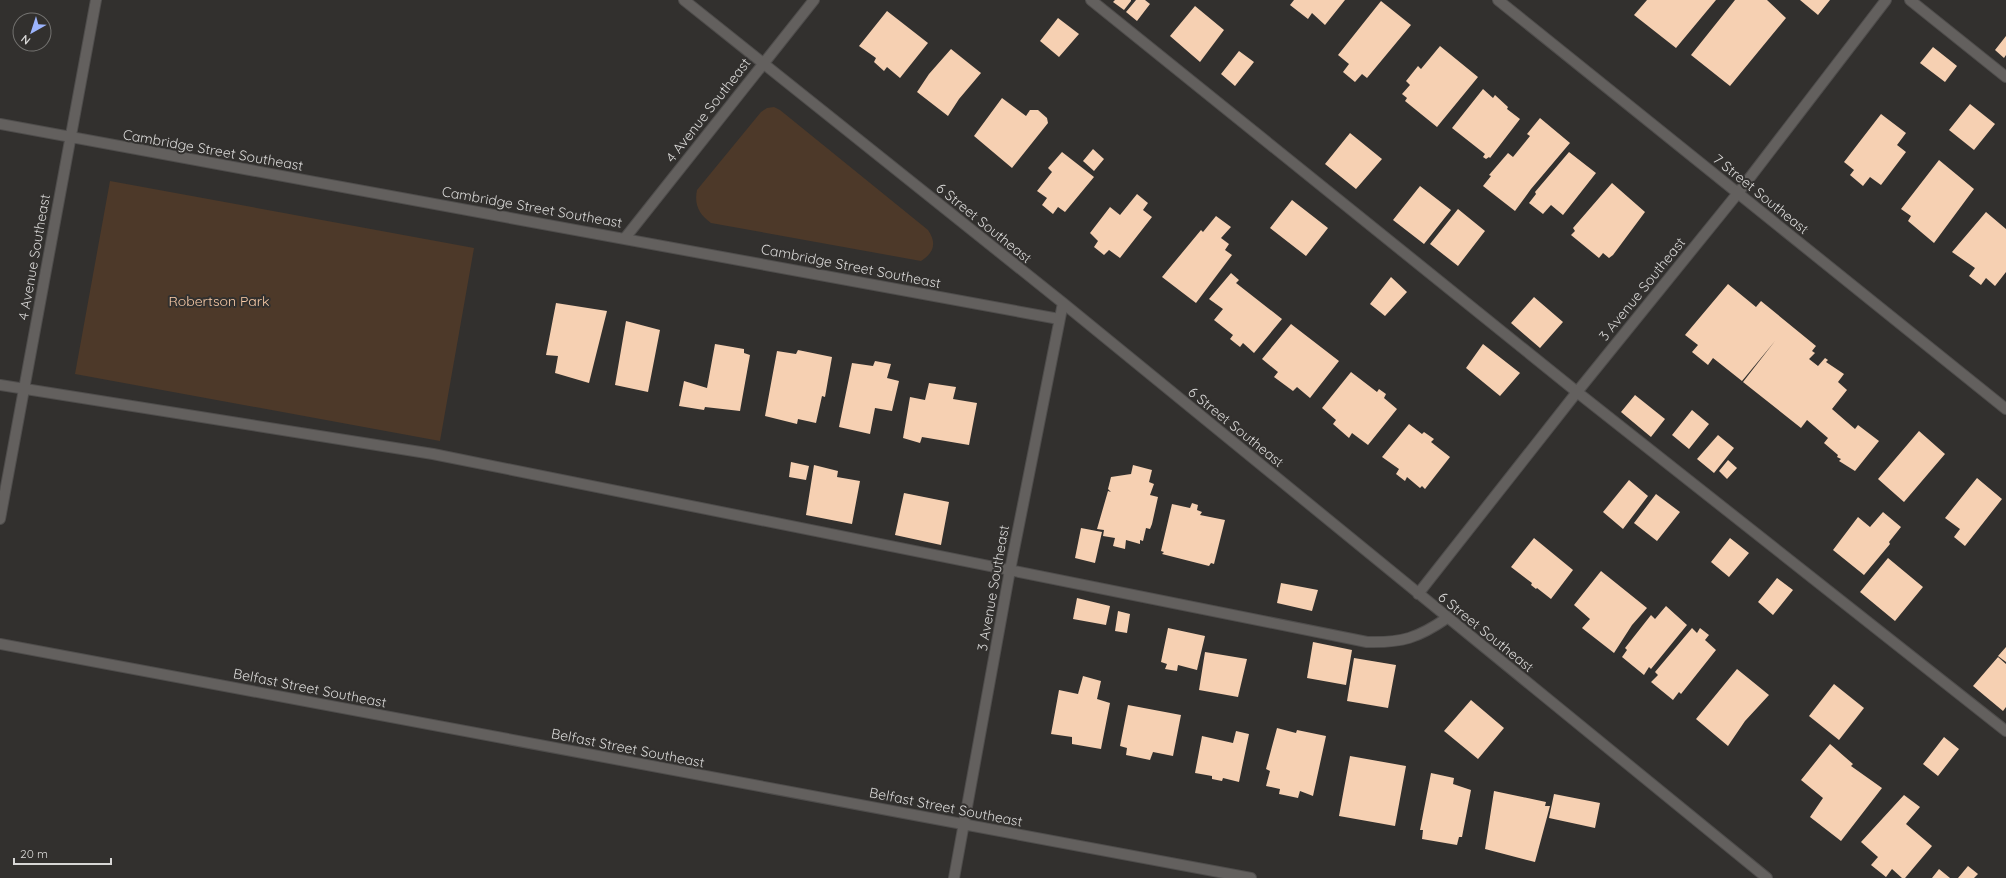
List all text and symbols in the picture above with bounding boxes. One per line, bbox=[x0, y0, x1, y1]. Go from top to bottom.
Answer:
north arrow bbox=[12, 12, 52, 52]
text: N bbox=[18, 32, 33, 48]
street label: 4 Avenue Southeast bbox=[662, 54, 755, 166]
street label: Cambridge Street Southeast bbox=[121, 125, 305, 175]
street label: 7 Street Southeast bbox=[1710, 150, 1813, 238]
street label: 6 Street Southeast bbox=[932, 179, 1036, 267]
street label: Cambridge Street Southeast bbox=[440, 182, 624, 232]
street label: 4 Avenue Southeast bbox=[14, 192, 54, 321]
street label: 3 Avenue Southeast bbox=[1595, 234, 1689, 344]
street label: Cambridge Street Southeast bbox=[760, 240, 943, 292]
park label: Robertson Park bbox=[168, 292, 270, 310]
street label: 6 Street Southeast bbox=[1184, 383, 1288, 471]
street label: 3 Avenue Southeast bbox=[973, 523, 1013, 652]
street label: 6 Street Southeast bbox=[1434, 588, 1538, 676]
street label: Belfast Street Southeast bbox=[232, 664, 388, 712]
street label: Belfast Street Southeast bbox=[550, 724, 706, 772]
street label: Belfast Street Southeast bbox=[868, 783, 1024, 831]
scale bar bbox=[14, 840, 111, 866]
text: 20 m bbox=[20, 846, 48, 861]

